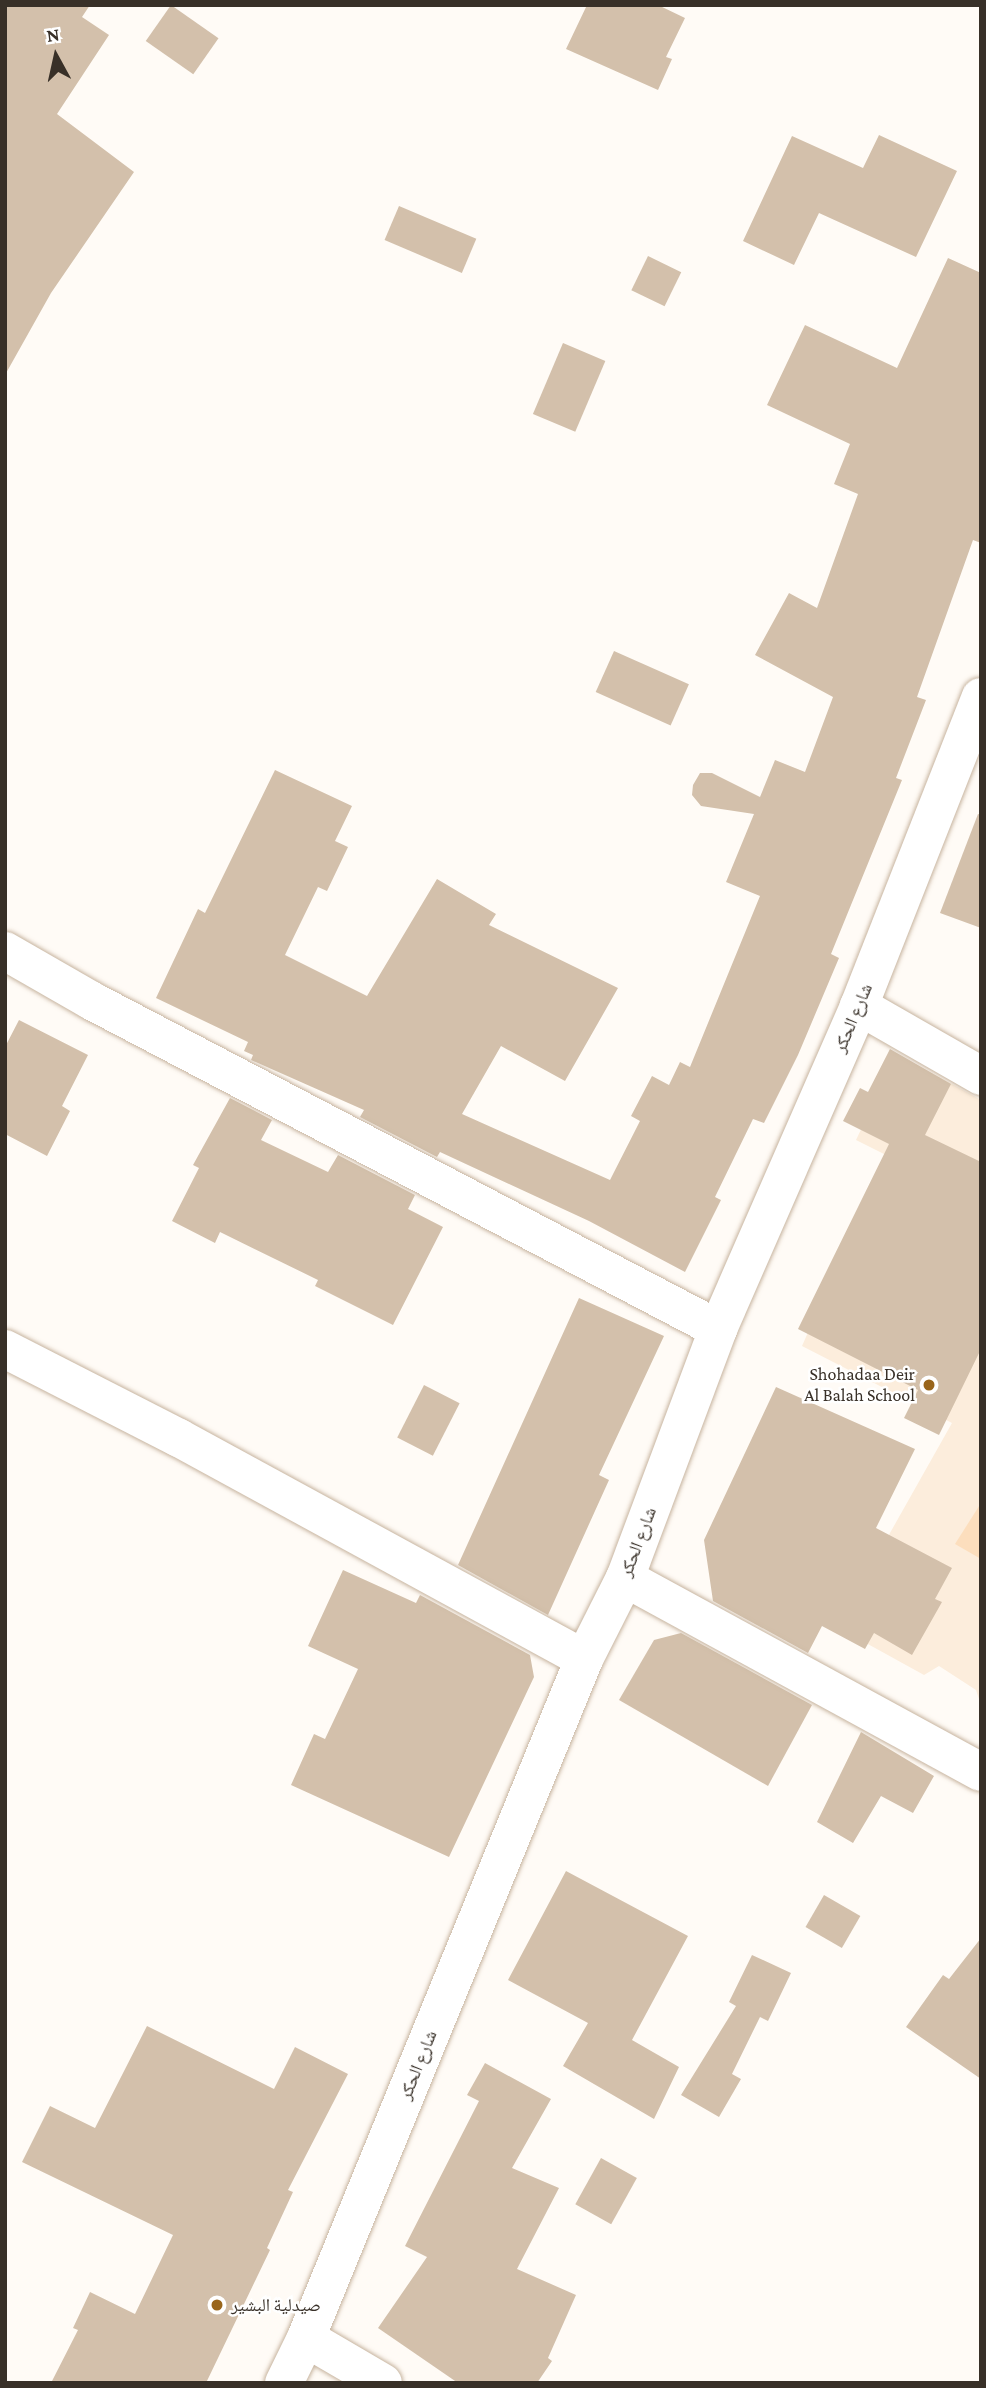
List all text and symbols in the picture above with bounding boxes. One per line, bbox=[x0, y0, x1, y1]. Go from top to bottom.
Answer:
north arrow bbox=[21, 21, 91, 91]
text: N bbox=[45, 23, 61, 46]
street label: شارع الحكر bbox=[829, 980, 877, 1056]
place label: Shohadaa Deir Al Balah School bbox=[804, 1364, 915, 1406]
marker: Shohadaa Deir Al Balah School bbox=[921, 1377, 937, 1393]
street label: شارع الحكر bbox=[615, 1504, 661, 1580]
street label: شارع الحكر bbox=[394, 2027, 442, 2103]
place label: صيدلية البشير bbox=[231, 2294, 321, 2316]
marker: صيدلية البشير bbox=[209, 2297, 225, 2313]

